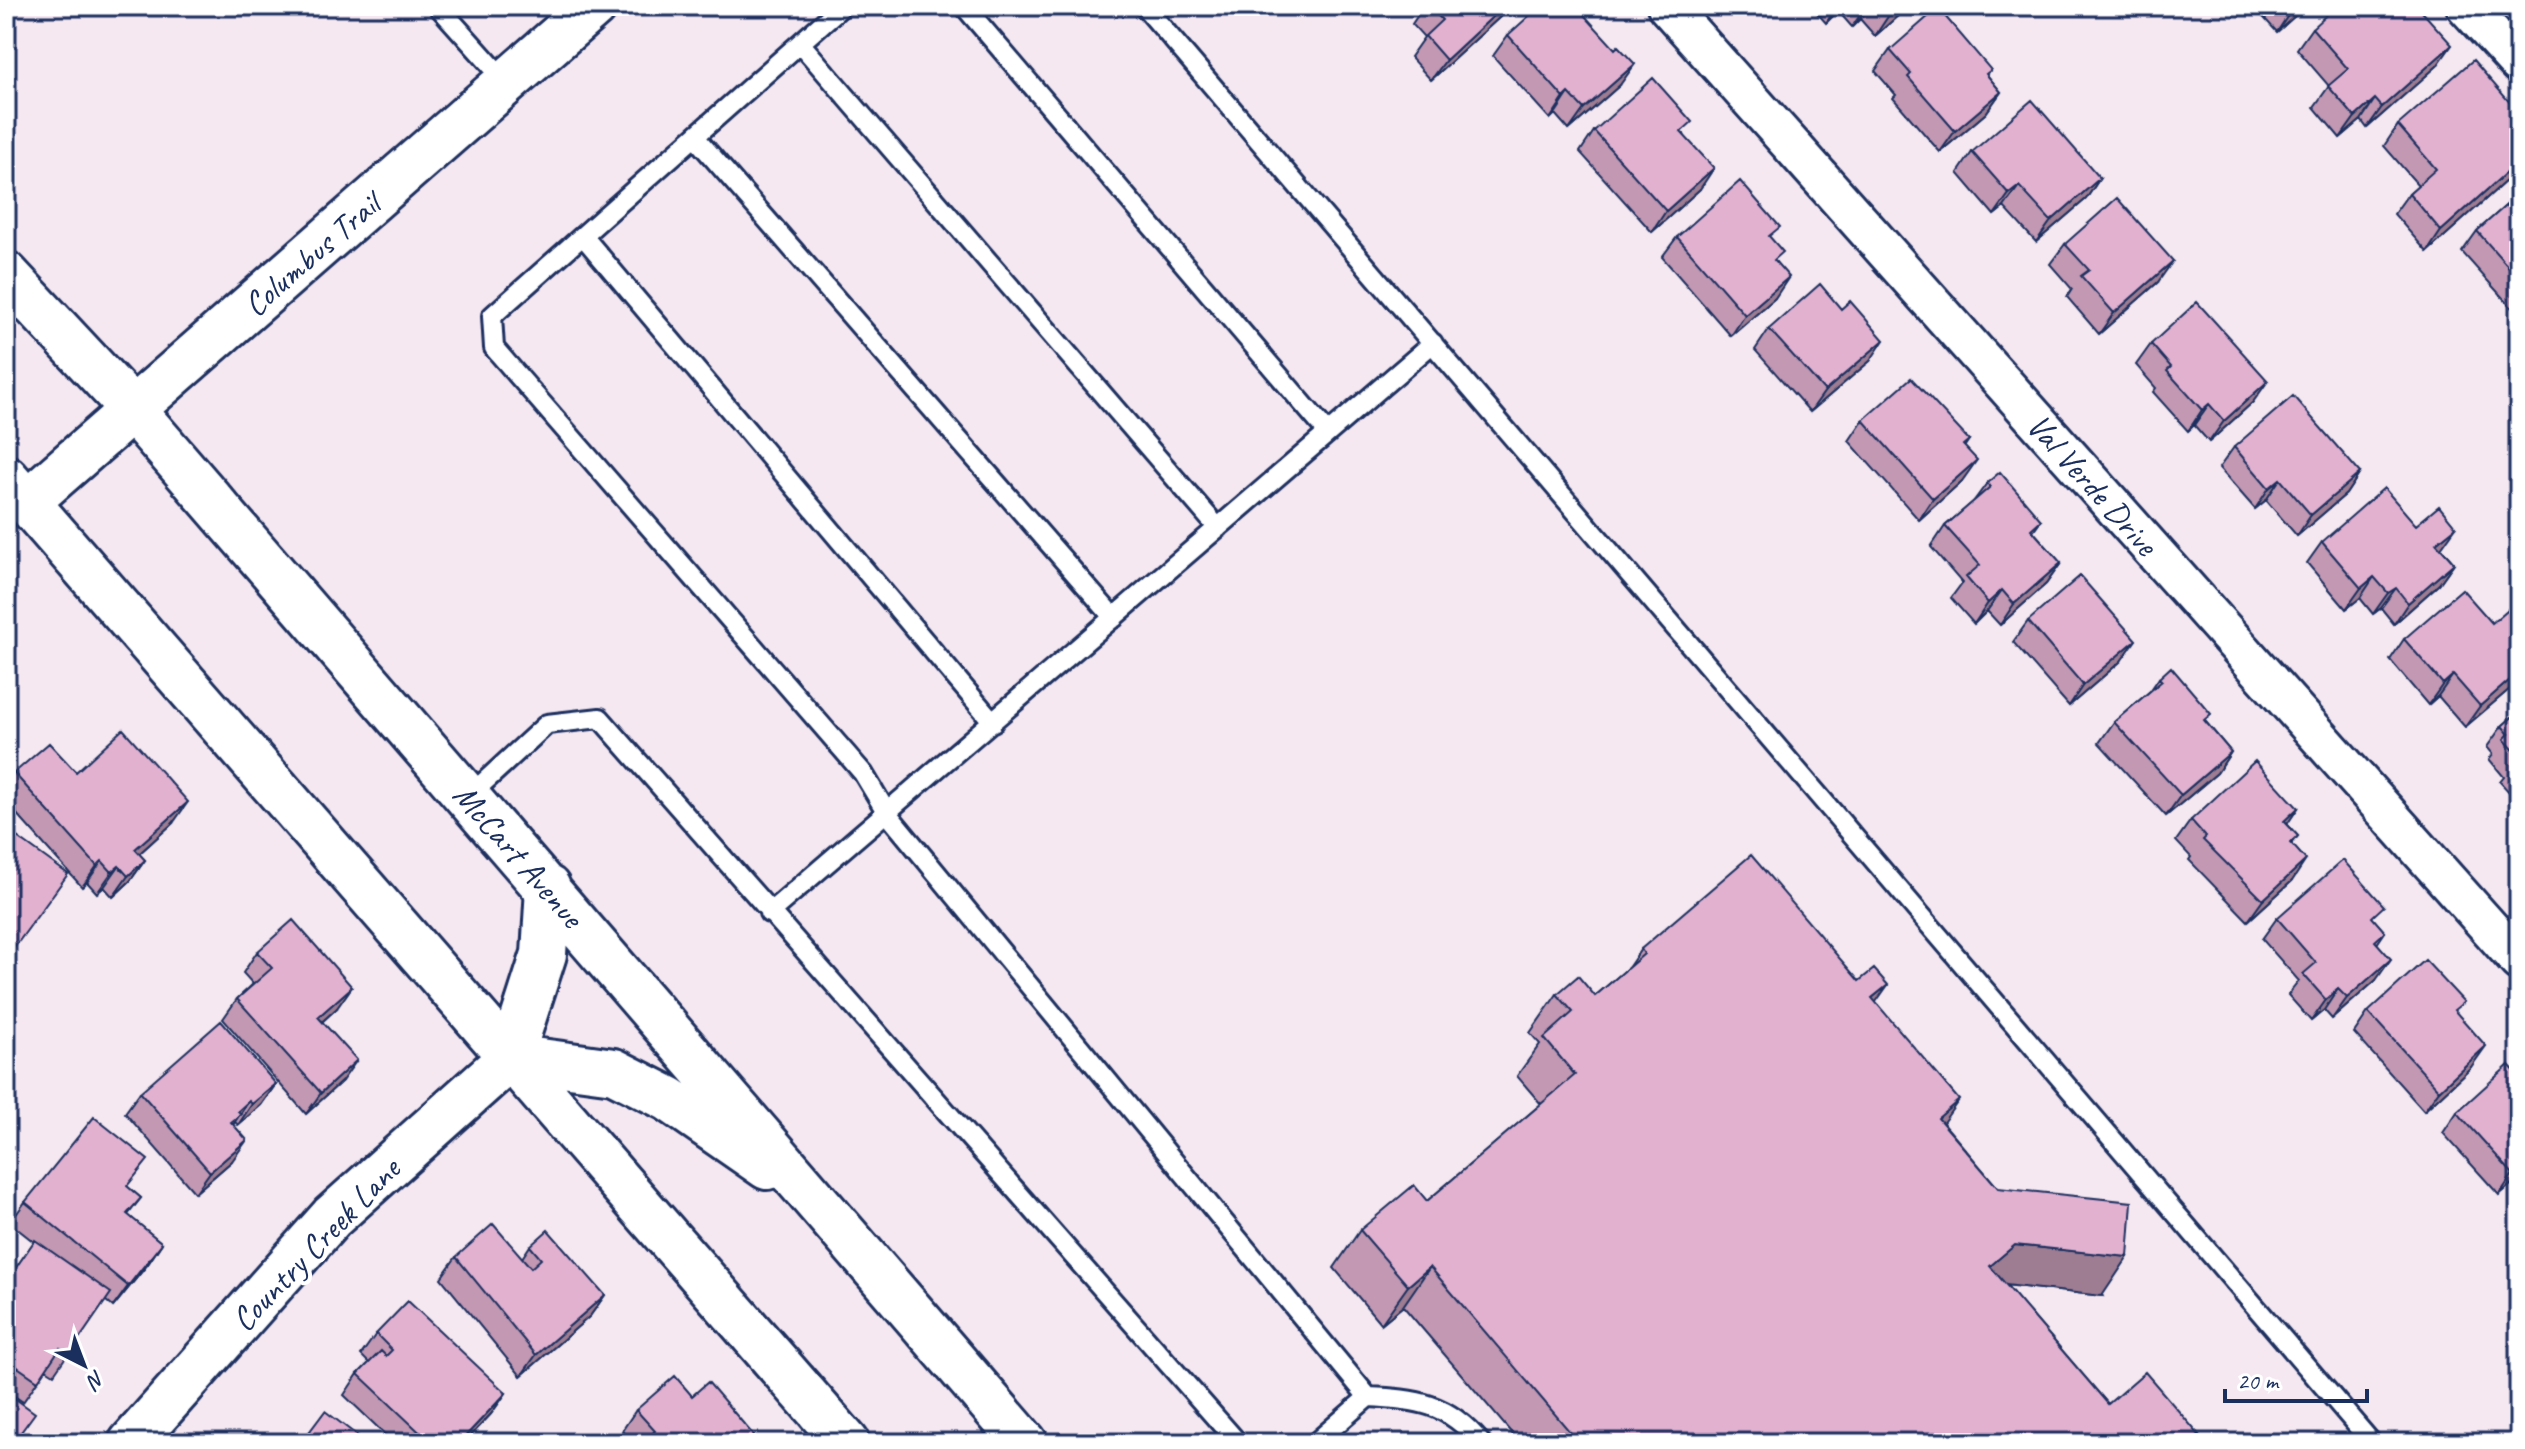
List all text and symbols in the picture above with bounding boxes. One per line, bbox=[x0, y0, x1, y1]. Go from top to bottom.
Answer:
street label: Columbus Trail bbox=[234, 179, 393, 326]
street label: Val Verde Drive bbox=[2018, 405, 2169, 566]
street label: McCart Avenue bbox=[444, 774, 595, 939]
street label: Country Creek Lane bbox=[222, 1146, 411, 1340]
north arrow bbox=[44, 1325, 124, 1405]
scale bar bbox=[2225, 1353, 2367, 1403]
text: N bbox=[80, 1364, 111, 1396]
text: 20 m bbox=[2237, 1366, 2280, 1396]

